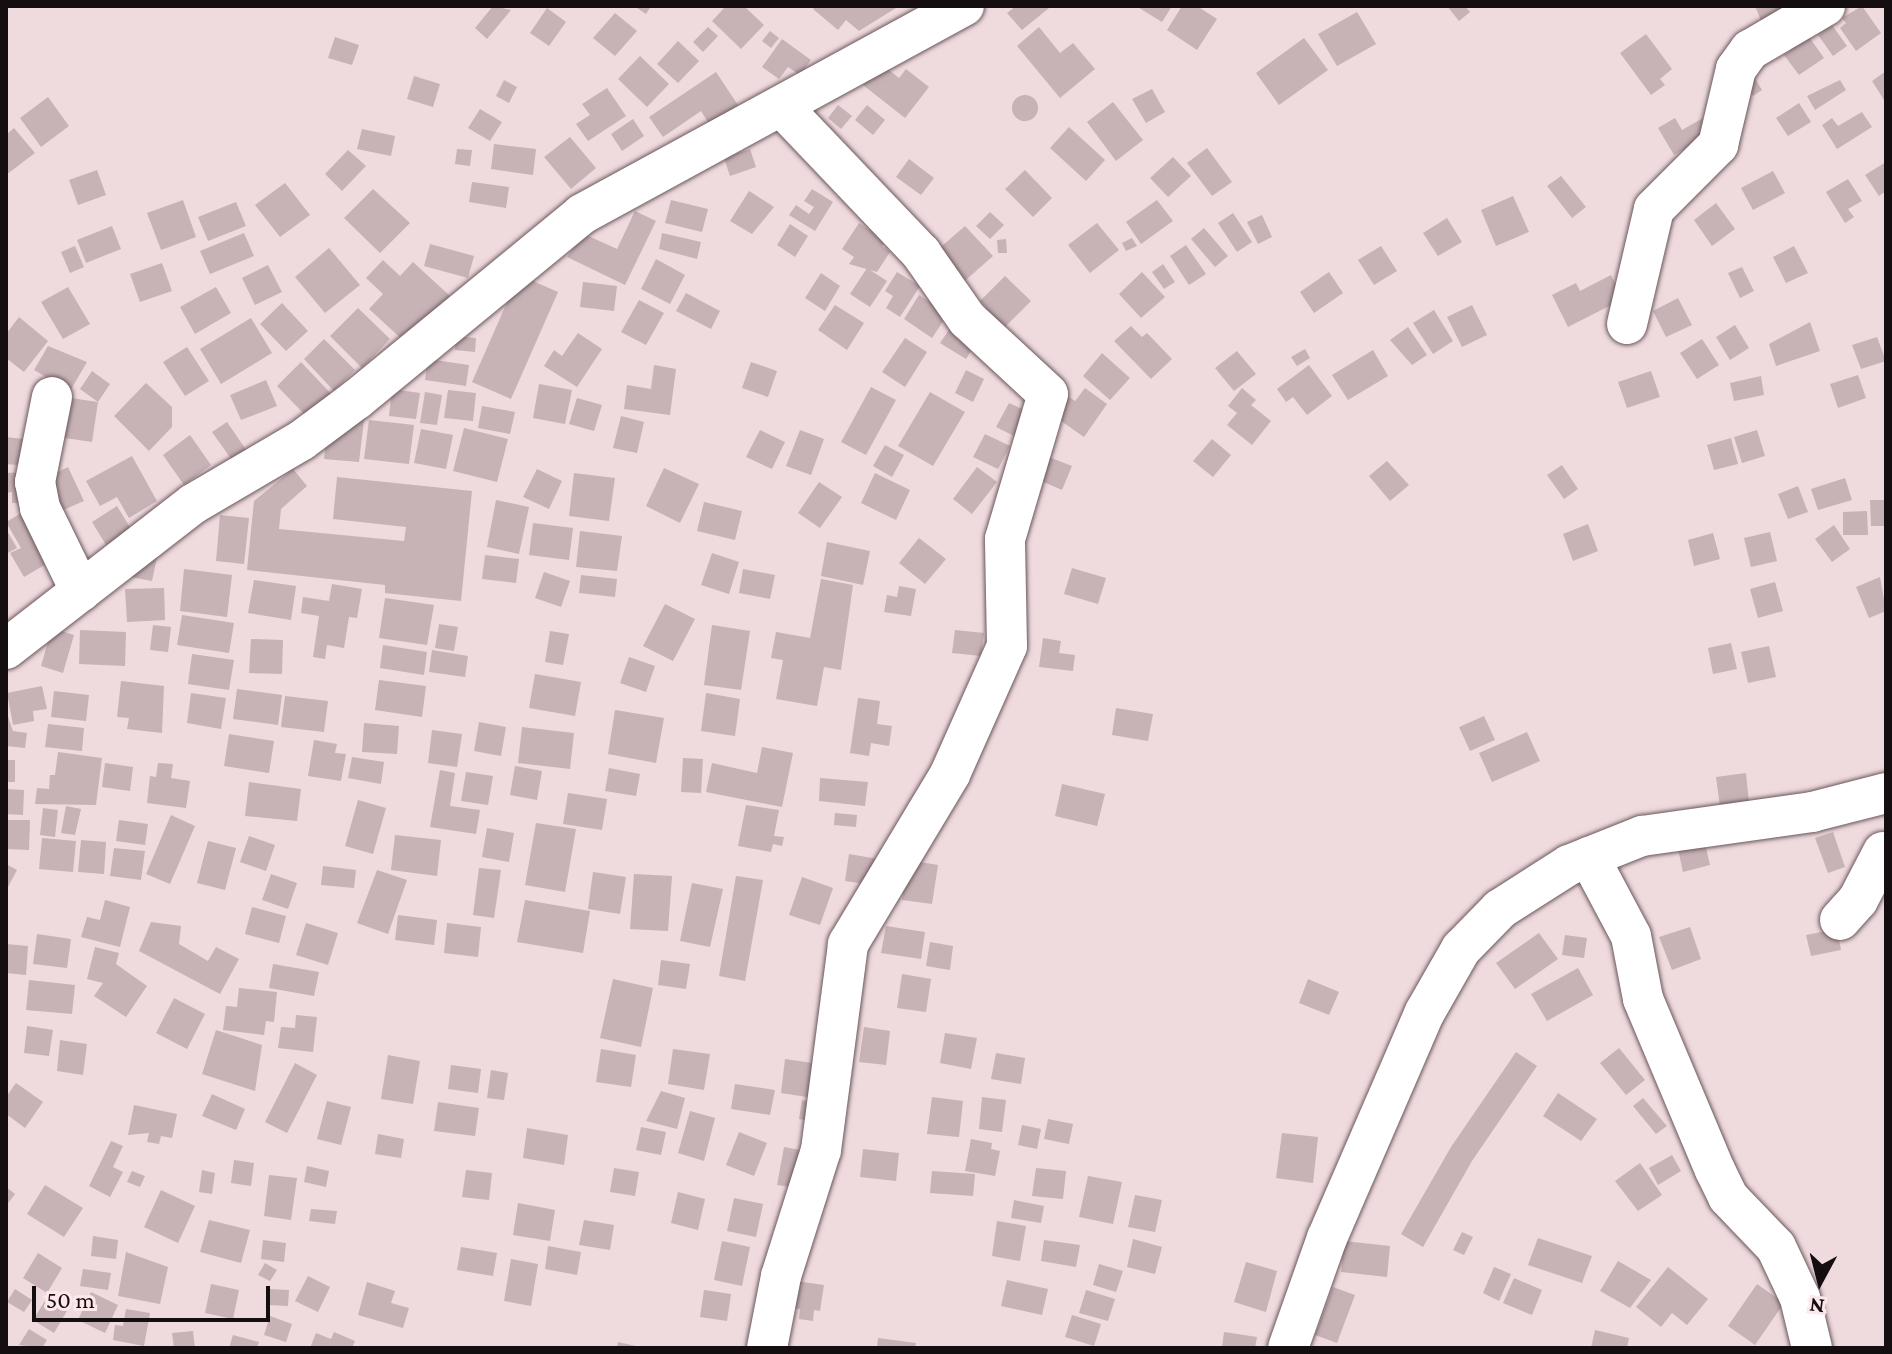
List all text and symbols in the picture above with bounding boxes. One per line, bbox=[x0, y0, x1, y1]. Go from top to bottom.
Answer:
north arrow bbox=[1780, 1242, 1860, 1322]
scale bar bbox=[36, 1270, 274, 1320]
text: 50 m bbox=[46, 1286, 95, 1313]
text: N bbox=[1808, 1293, 1826, 1320]

